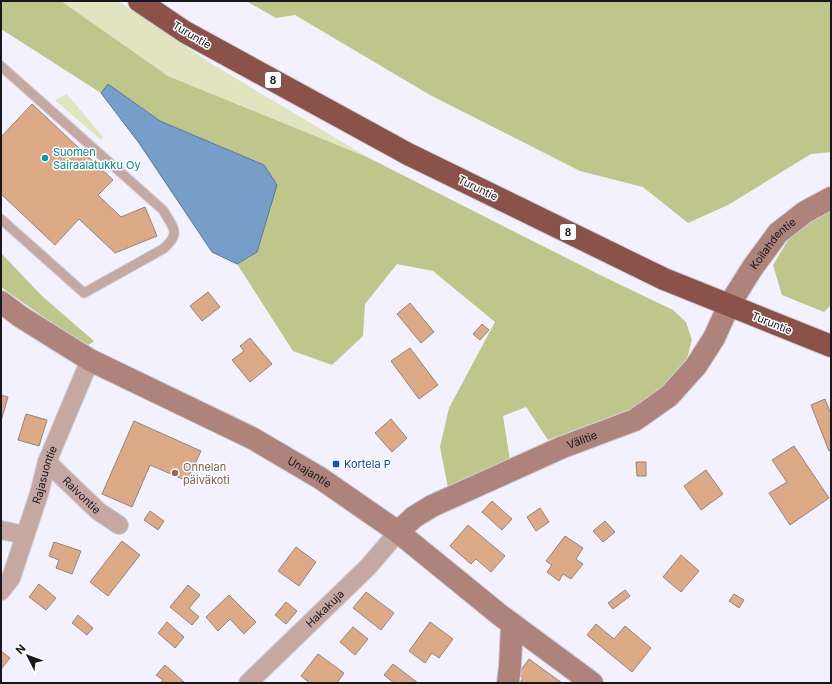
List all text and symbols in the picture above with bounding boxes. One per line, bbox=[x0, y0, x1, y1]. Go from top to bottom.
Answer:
street label: Turuntie bbox=[170, 18, 214, 52]
road number: 8 bbox=[265, 72, 281, 88]
place label: Suomen Sairaalatukku Oy bbox=[53, 145, 141, 172]
marker: Suomen Sairaalatukku Oy bbox=[40, 153, 50, 163]
street label: Turuntie bbox=[456, 172, 500, 204]
street label: Koilahdentie bbox=[747, 215, 799, 272]
road number: 8 bbox=[560, 224, 576, 240]
street label: Turuntie bbox=[750, 309, 794, 337]
street label: Välitie bbox=[565, 428, 599, 452]
street label: Rajasuontie bbox=[29, 443, 60, 506]
street label: Unajantie bbox=[285, 453, 334, 491]
place label: Kortela P bbox=[344, 457, 391, 471]
marker: Kortela P bbox=[331, 459, 341, 469]
place label: Onnelan päiväkoti bbox=[183, 460, 230, 487]
marker: Onnelan päiväkoti bbox=[170, 468, 180, 478]
street label: Raivontie bbox=[60, 474, 104, 517]
street label: Hakakuja bbox=[303, 587, 347, 630]
north arrow bbox=[8, 636, 48, 676]
text: N bbox=[13, 642, 29, 657]

